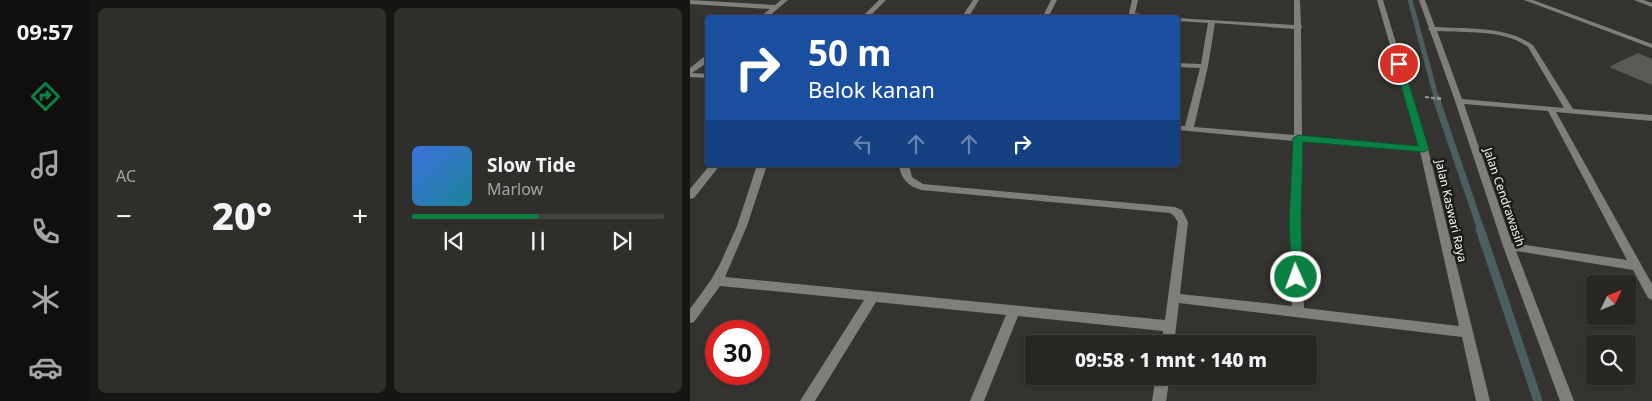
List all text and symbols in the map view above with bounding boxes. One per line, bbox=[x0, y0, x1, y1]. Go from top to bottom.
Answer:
text: 09:57 bbox=[17, 16, 73, 46]
text: 50 m bbox=[808, 29, 891, 76]
icon: right bbox=[725, 35, 790, 100]
pin bbox=[1378, 43, 1420, 85]
icon: arrive bbox=[1385, 50, 1413, 78]
text: Belok kanan bbox=[808, 74, 935, 104]
icon: directions bbox=[28, 79, 63, 114]
icon: left bbox=[849, 130, 877, 158]
icon: ahead bbox=[902, 130, 930, 158]
icon: ahead bbox=[955, 130, 983, 158]
icon: right bbox=[1008, 130, 1036, 158]
street label: Jalan Cendrawasih bbox=[1479, 144, 1529, 248]
icon: music bbox=[28, 147, 63, 182]
text: Slow Tide bbox=[487, 152, 576, 178]
street label: Jalan Kaswari Raya bbox=[1431, 157, 1472, 264]
text: AC bbox=[116, 165, 136, 187]
text: Marlow bbox=[487, 178, 543, 200]
text: 20° bbox=[212, 189, 272, 241]
text: − bbox=[116, 196, 132, 234]
text: + bbox=[352, 196, 368, 234]
icon: phone bbox=[28, 214, 63, 249]
icon: previous bbox=[440, 227, 468, 255]
icon: pause bbox=[524, 227, 552, 255]
icon: next bbox=[608, 227, 636, 255]
position arrow bbox=[1269, 250, 1321, 302]
north arrow bbox=[1586, 275, 1636, 325]
map controls bbox=[1586, 275, 1636, 385]
icon: climate bbox=[28, 282, 63, 317]
speed limit sign: 30 bbox=[705, 320, 770, 385]
button: search bbox=[1586, 335, 1636, 385]
text: 09:58 · 1 mnt · 140 m bbox=[1075, 347, 1267, 373]
icon: car bbox=[28, 350, 63, 385]

